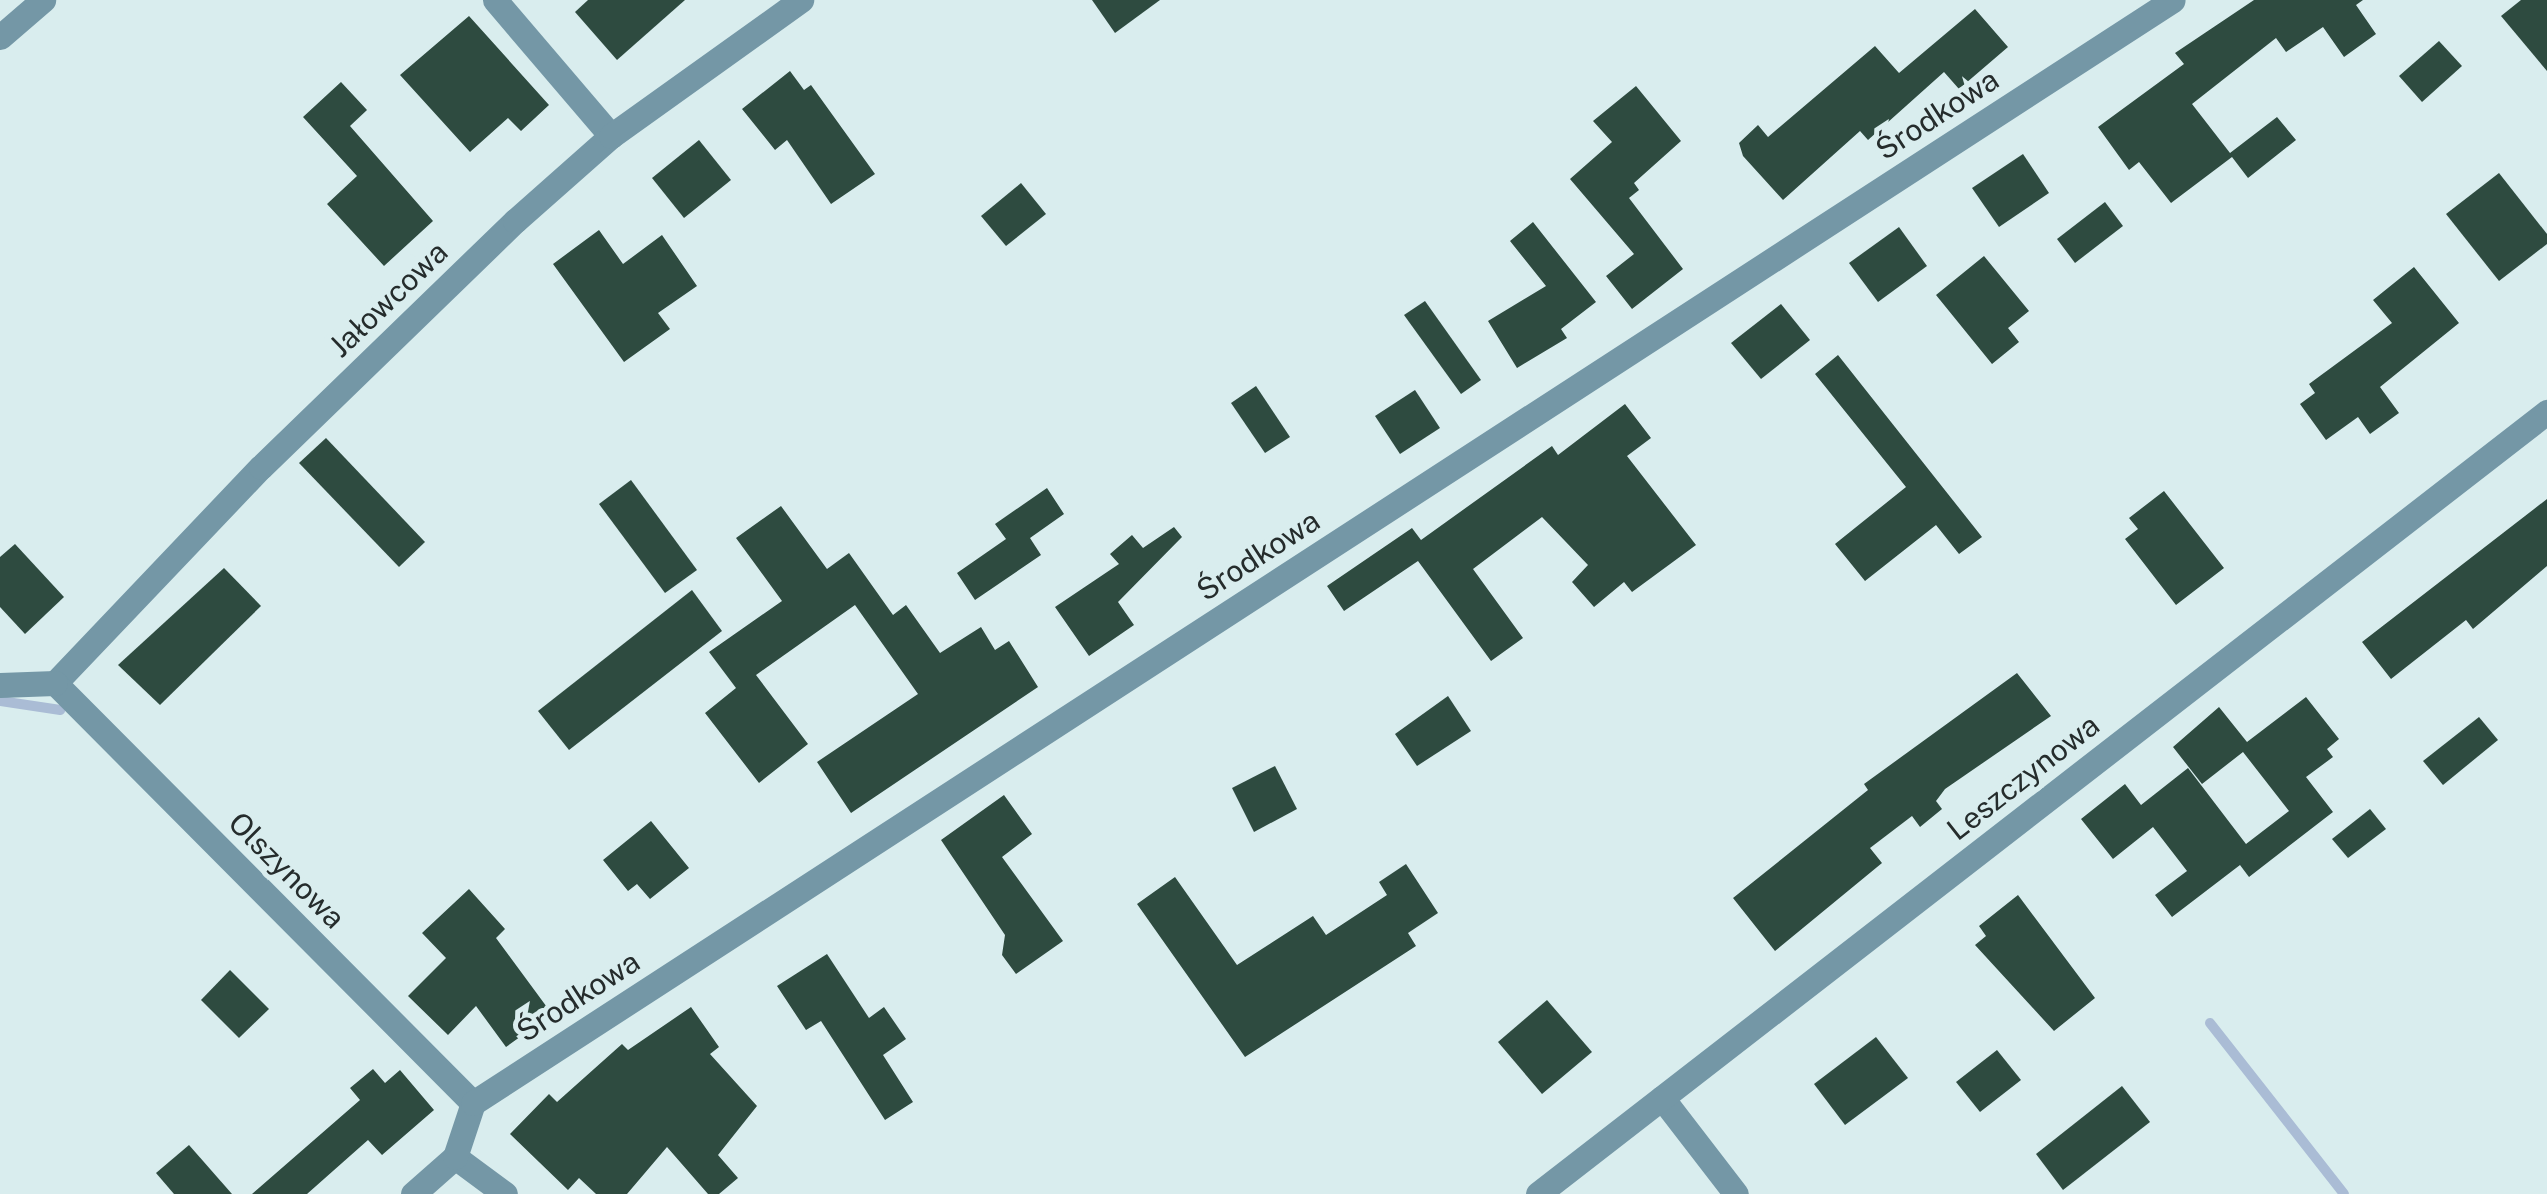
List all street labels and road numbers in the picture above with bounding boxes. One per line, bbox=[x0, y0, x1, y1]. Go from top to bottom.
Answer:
street label: Środkowa bbox=[1869, 61, 2005, 167]
street label: Jałowcowa bbox=[321, 234, 455, 364]
street label: Środkowa bbox=[1190, 502, 1326, 608]
street label: Leszczynowa bbox=[1940, 707, 2106, 847]
street label: Olszynowa bbox=[221, 804, 353, 936]
street label: Środkowa bbox=[510, 943, 646, 1049]

